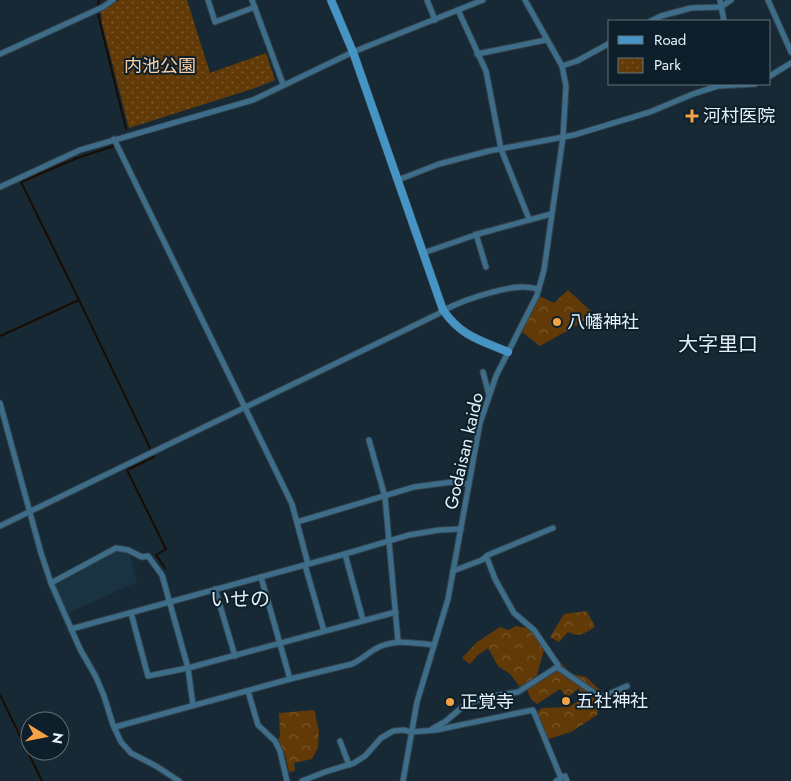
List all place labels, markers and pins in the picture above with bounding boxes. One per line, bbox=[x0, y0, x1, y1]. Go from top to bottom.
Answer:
place label: 河村医院 bbox=[703, 103, 775, 129]
marker: 河村医院 bbox=[685, 109, 699, 123]
place label: 八幡神社 bbox=[567, 309, 639, 335]
marker: 八幡神社 bbox=[551, 316, 563, 328]
place label: 五社神社 bbox=[576, 688, 648, 714]
place label: 正覚寺 bbox=[460, 689, 514, 715]
marker: 五社神社 bbox=[560, 695, 572, 707]
marker: 正覚寺 bbox=[444, 696, 456, 708]

